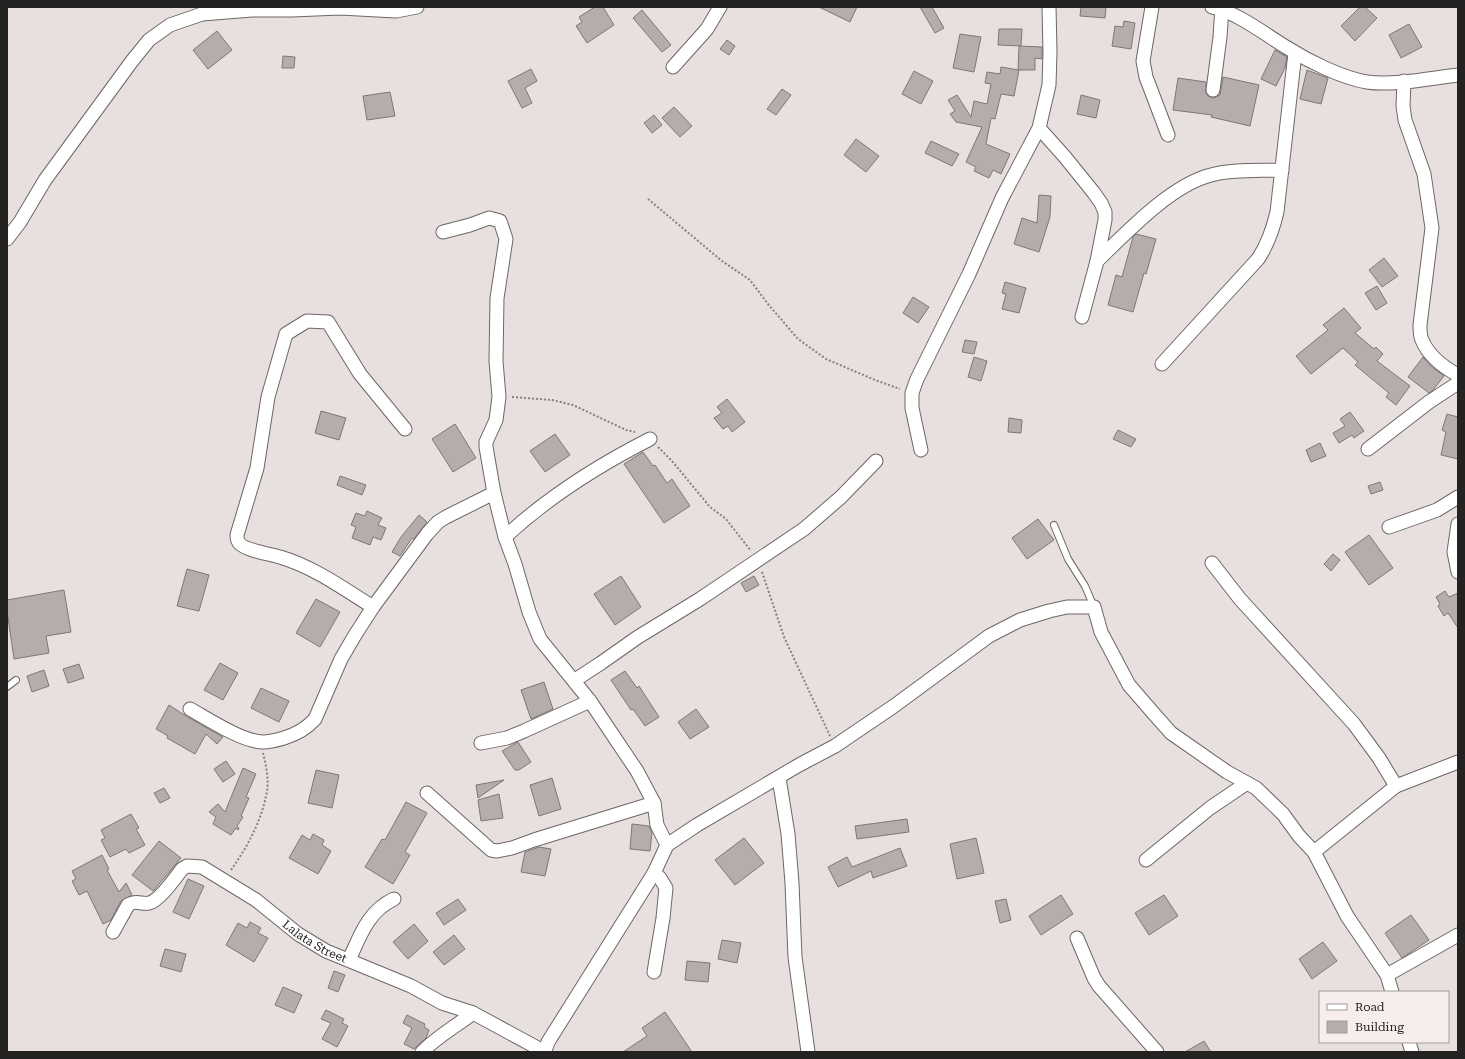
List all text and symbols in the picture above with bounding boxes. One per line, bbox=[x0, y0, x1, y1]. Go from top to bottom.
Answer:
street label: Lalata Street bbox=[280, 917, 349, 966]
legend bbox=[1319, 991, 1449, 1043]
text: Road bbox=[1355, 1000, 1385, 1014]
text: Building bbox=[1355, 1020, 1404, 1034]

